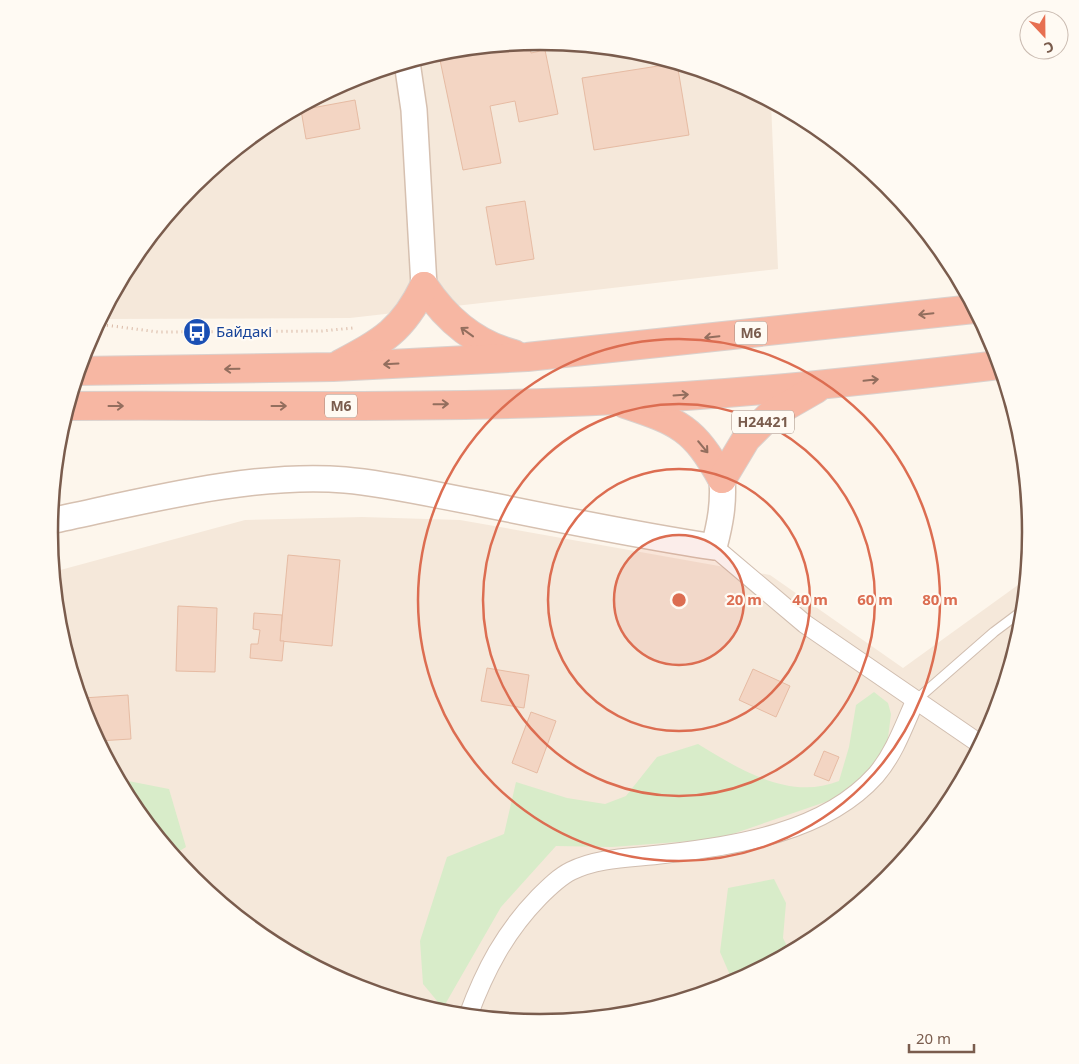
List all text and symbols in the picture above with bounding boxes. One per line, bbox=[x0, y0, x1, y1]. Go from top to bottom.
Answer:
north arrow bbox=[1019, 10, 1069, 60]
text: С bbox=[1041, 37, 1057, 58]
one-way arrow bbox=[918, 309, 934, 319]
bus stop icon: Байдакі bbox=[182, 317, 212, 347]
place label: Байдакі bbox=[216, 321, 272, 341]
road number: М6 bbox=[735, 322, 767, 344]
one-way arrow bbox=[460, 327, 474, 337]
one-way arrow bbox=[704, 332, 720, 342]
one-way arrow bbox=[383, 360, 399, 369]
one-way arrow bbox=[224, 364, 240, 374]
one-way arrow bbox=[863, 375, 879, 385]
one-way arrow bbox=[673, 391, 689, 400]
road number: М6 bbox=[325, 394, 357, 418]
one-way arrow bbox=[432, 399, 449, 409]
one-way arrow bbox=[108, 401, 124, 411]
one-way arrow bbox=[270, 401, 286, 411]
road number: Н24421 bbox=[732, 411, 794, 434]
one-way arrow bbox=[697, 441, 708, 454]
text: 20 m bbox=[726, 589, 762, 609]
text: 40 m bbox=[792, 589, 828, 609]
text: 60 m bbox=[857, 589, 893, 609]
text: 80 m bbox=[922, 589, 958, 609]
centre of rings bbox=[670, 591, 688, 609]
scale bar bbox=[909, 1022, 974, 1054]
text: 20 m bbox=[916, 1028, 951, 1048]

